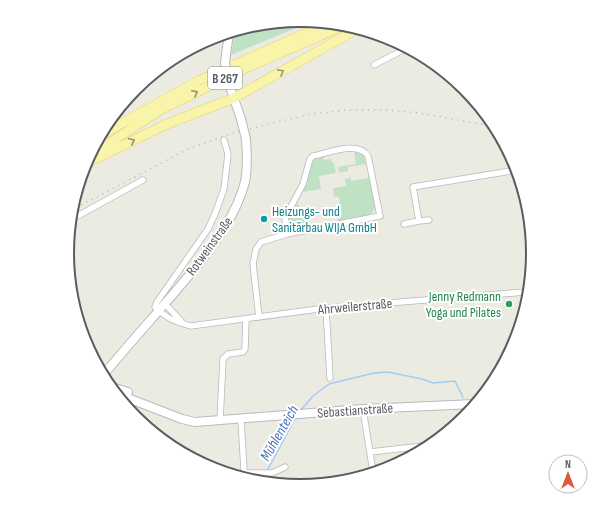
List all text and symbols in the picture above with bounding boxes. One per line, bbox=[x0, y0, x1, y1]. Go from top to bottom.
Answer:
road number: B 267 bbox=[208, 67, 242, 89]
one-way arrow bbox=[277, 69, 284, 77]
one-way arrow bbox=[190, 90, 198, 98]
one-way arrow bbox=[128, 138, 135, 146]
place label: Heizungs- und Sanitärbau WIJA GmbH bbox=[272, 203, 377, 236]
street label: Rotweinstraße bbox=[182, 214, 236, 279]
marker: Heizungs- und Sanitärbau WIJA GmbH bbox=[259, 214, 269, 224]
place label: Jenny Redmann Yoga und Pilates bbox=[426, 288, 501, 321]
street label: Ahrweilerstraße bbox=[316, 295, 393, 318]
marker: Jenny Redmann Yoga und Pilates bbox=[504, 299, 514, 309]
street label: Sebastianstraße bbox=[316, 399, 394, 422]
water label: Mühlenteich bbox=[256, 402, 303, 465]
north arrow bbox=[548, 454, 588, 494]
text: N bbox=[565, 458, 571, 471]

